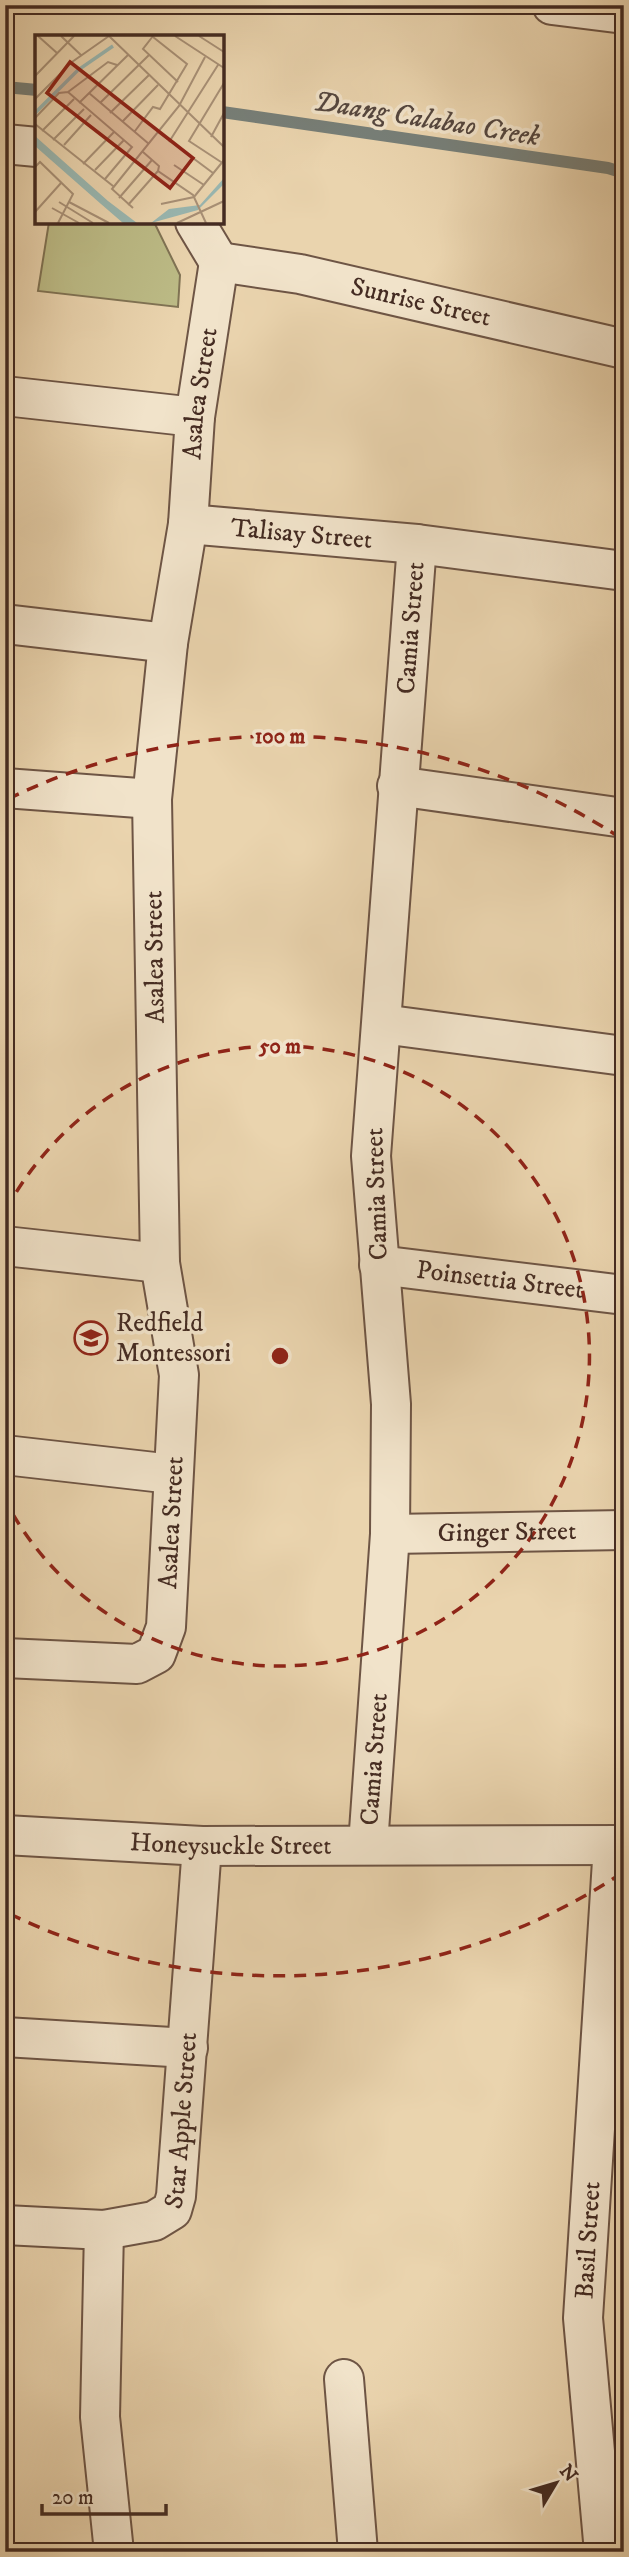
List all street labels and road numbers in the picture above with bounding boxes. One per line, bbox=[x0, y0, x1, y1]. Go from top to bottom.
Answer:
street label: Sunrise Street bbox=[348, 270, 494, 334]
street label: Asalea Street bbox=[176, 325, 225, 461]
street label: Talisay Street bbox=[229, 511, 374, 557]
street label: Camia Street bbox=[389, 561, 432, 695]
street label: Asalea Street bbox=[137, 890, 173, 1024]
street label: Camia Street bbox=[358, 1127, 396, 1261]
street label: Poinsettia Street bbox=[414, 1253, 586, 1306]
street label: Asalea Street bbox=[151, 1455, 191, 1590]
street label: Ginger Street bbox=[437, 1514, 577, 1550]
street label: Camia Street bbox=[353, 1692, 395, 1827]
street label: Honeysuckle Street bbox=[129, 1826, 332, 1863]
street label: Star Apple Street bbox=[157, 2031, 205, 2212]
street label: Basil Street bbox=[568, 2180, 608, 2300]

